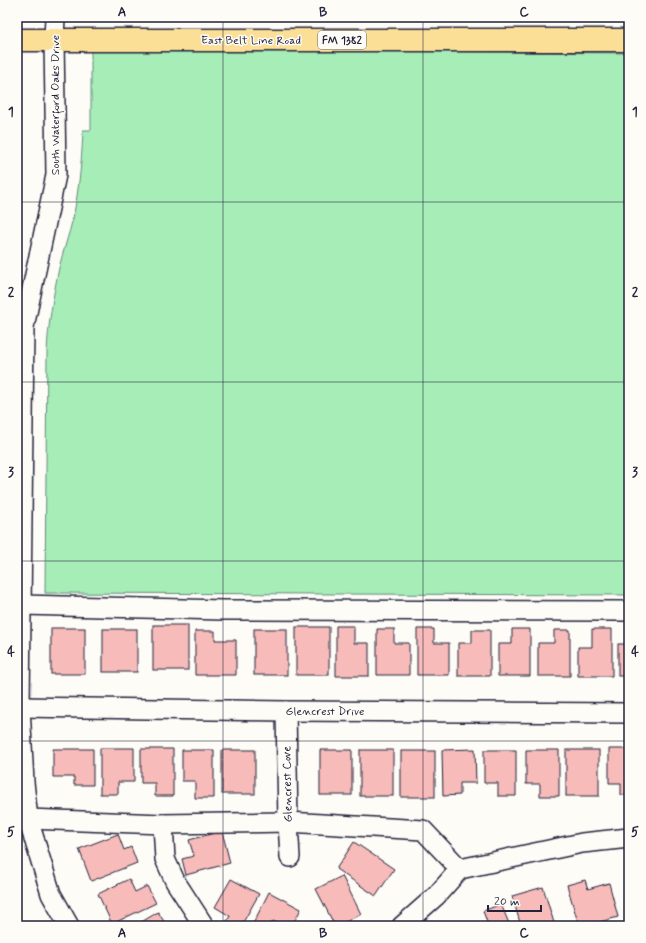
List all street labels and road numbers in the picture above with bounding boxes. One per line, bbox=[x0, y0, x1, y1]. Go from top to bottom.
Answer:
road number: FM 1382 bbox=[318, 31, 366, 49]
street label: East Belt Line Road bbox=[201, 33, 301, 49]
street label: South Waterford Oaks Drive bbox=[48, 35, 65, 175]
street label: Glencrest Drive bbox=[286, 704, 365, 720]
street label: Glencrest Cove bbox=[279, 746, 297, 822]

